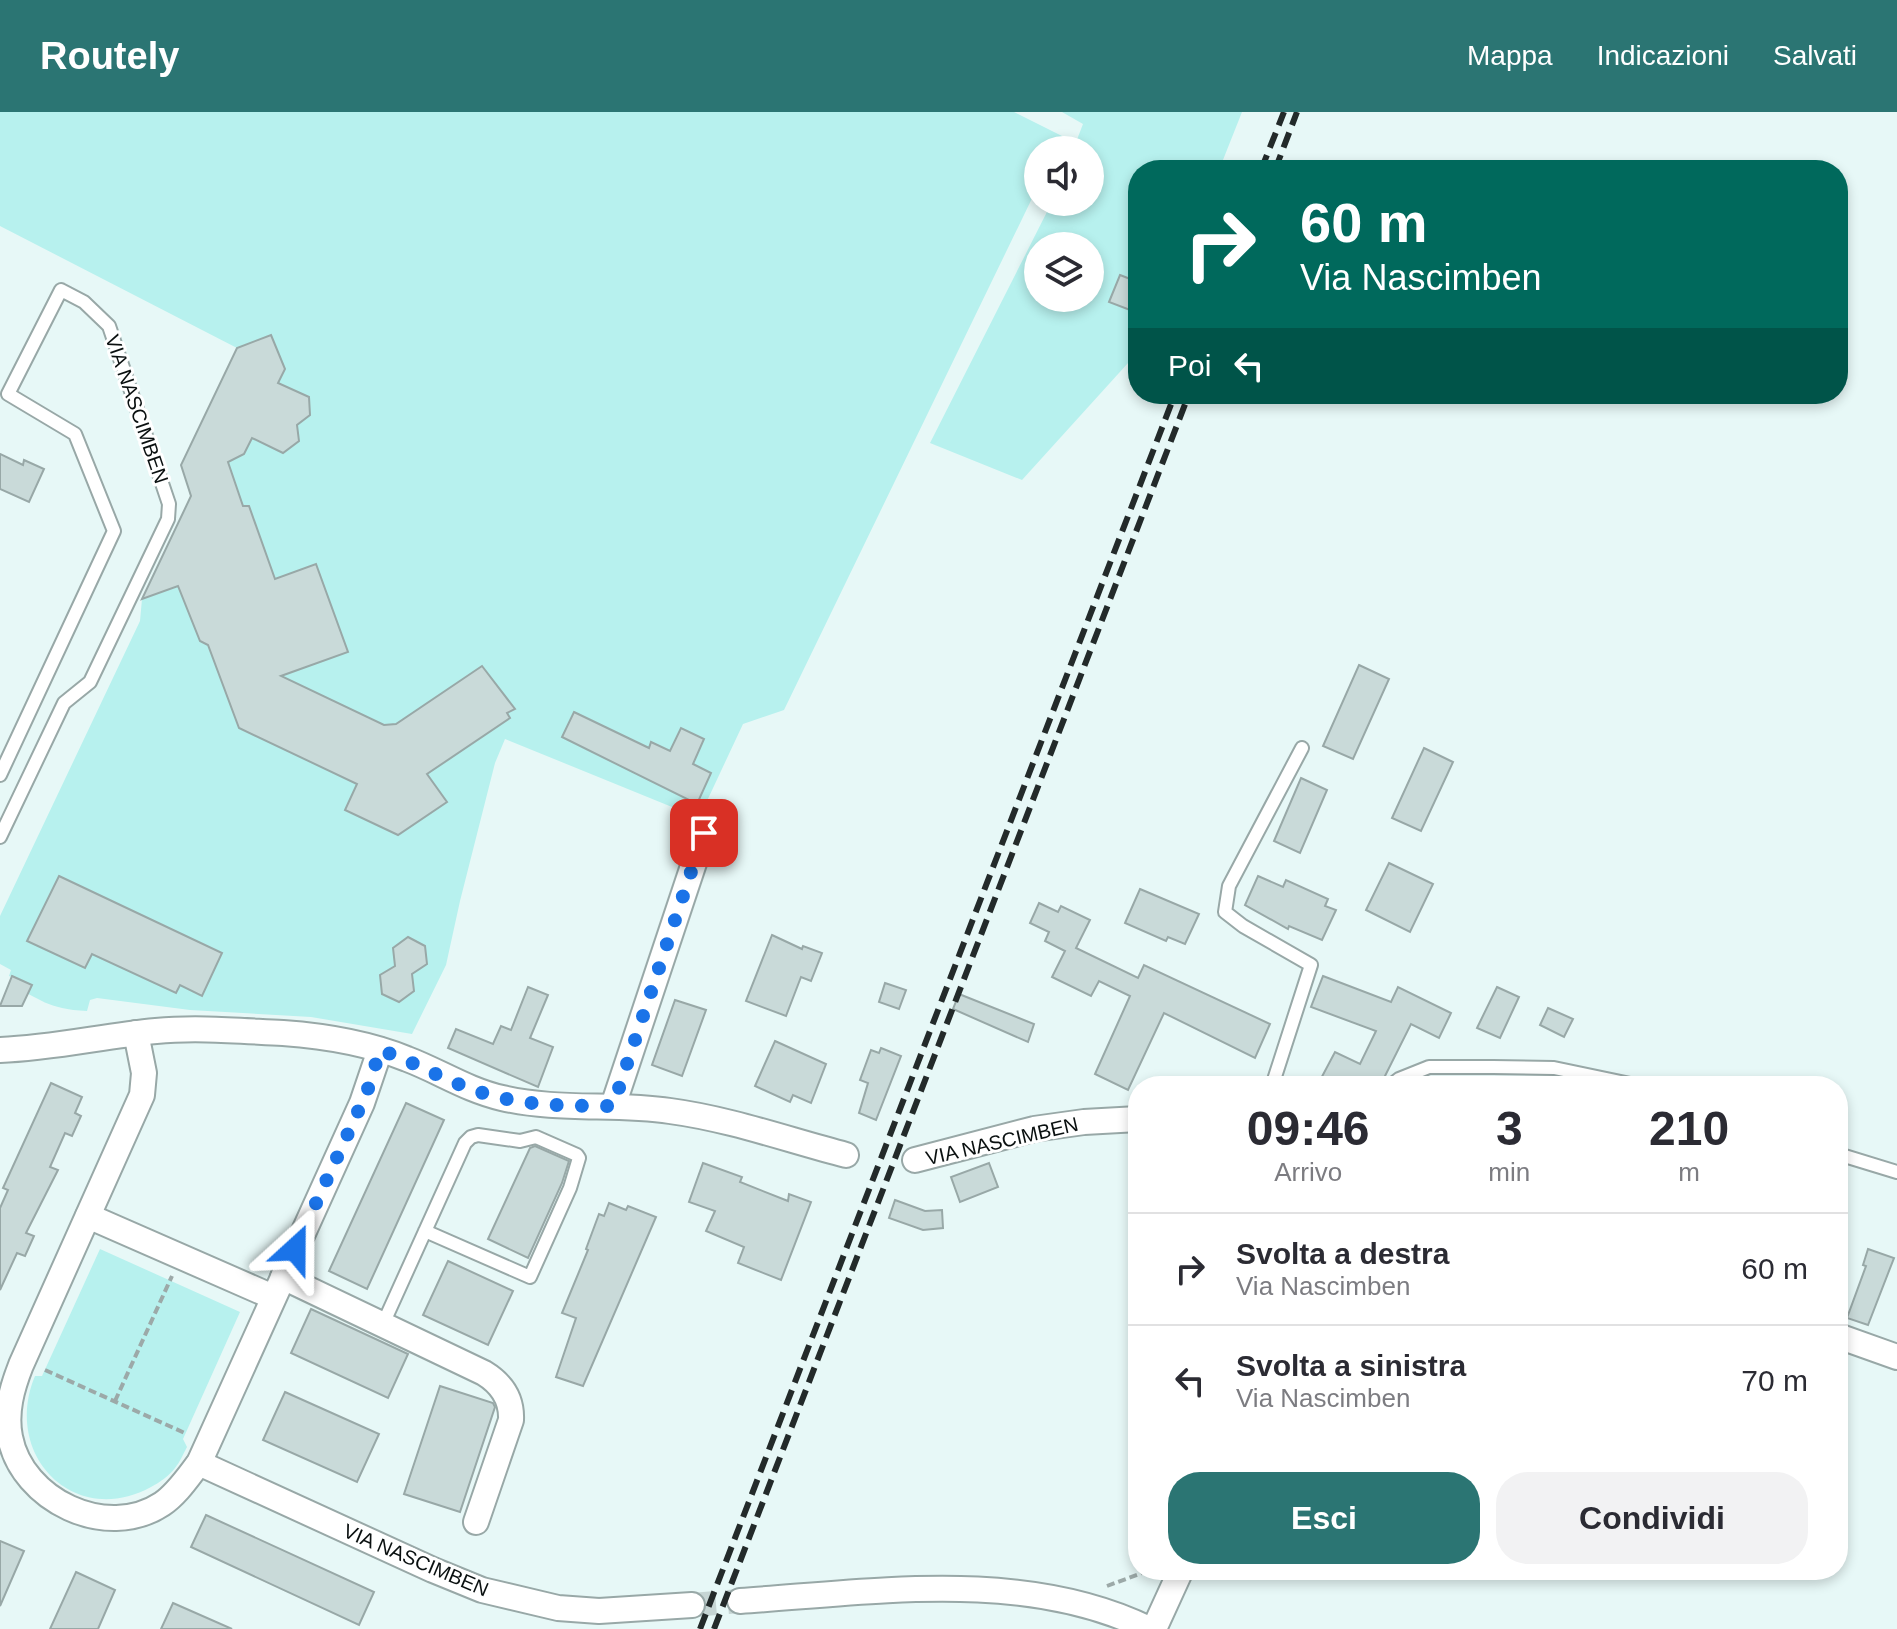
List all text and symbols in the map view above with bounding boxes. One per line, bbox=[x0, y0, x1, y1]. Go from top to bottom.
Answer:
text: Routely bbox=[40, 35, 179, 77]
text: Mappa bbox=[1467, 40, 1553, 71]
text: Indicazioni bbox=[1597, 40, 1729, 71]
text: Salvati bbox=[1773, 40, 1857, 71]
map controls bbox=[1024, 136, 1104, 312]
button: sound bbox=[1024, 136, 1104, 216]
text: 60 m bbox=[1300, 191, 1428, 254]
icon: right bbox=[1168, 192, 1272, 296]
button: layers bbox=[1024, 232, 1104, 312]
text: Via Nascimben bbox=[1300, 257, 1541, 298]
street label: VIA NASCIMBEN bbox=[101, 332, 173, 486]
icon: left bbox=[1227, 344, 1271, 388]
text: Poi bbox=[1168, 349, 1211, 382]
pin bbox=[670, 799, 738, 867]
icon: arrive bbox=[682, 811, 726, 855]
text: 09:46 bbox=[1247, 1102, 1370, 1155]
text: 3 bbox=[1496, 1102, 1523, 1155]
text: 210 bbox=[1649, 1102, 1729, 1155]
street label: VIA NASCIMBEN bbox=[924, 1113, 1080, 1169]
text: Arrivo bbox=[1274, 1157, 1342, 1187]
text: min bbox=[1488, 1157, 1530, 1187]
text: m bbox=[1678, 1157, 1700, 1187]
position arrow bbox=[253, 1207, 337, 1291]
text: Svolta a destra bbox=[1236, 1237, 1449, 1270]
icon: right bbox=[1168, 1247, 1212, 1291]
text: 60 m bbox=[1741, 1252, 1808, 1285]
text: Via Nascimben bbox=[1236, 1271, 1410, 1301]
text: Svolta a sinistra bbox=[1236, 1349, 1466, 1382]
icon: left bbox=[1168, 1359, 1212, 1403]
text: 70 m bbox=[1741, 1364, 1808, 1397]
text: Via Nascimben bbox=[1236, 1383, 1410, 1413]
button: Esci bbox=[1168, 1472, 1480, 1564]
button: Condividi bbox=[1496, 1472, 1808, 1564]
street label: VIA NASCIMBEN bbox=[340, 1519, 492, 1601]

